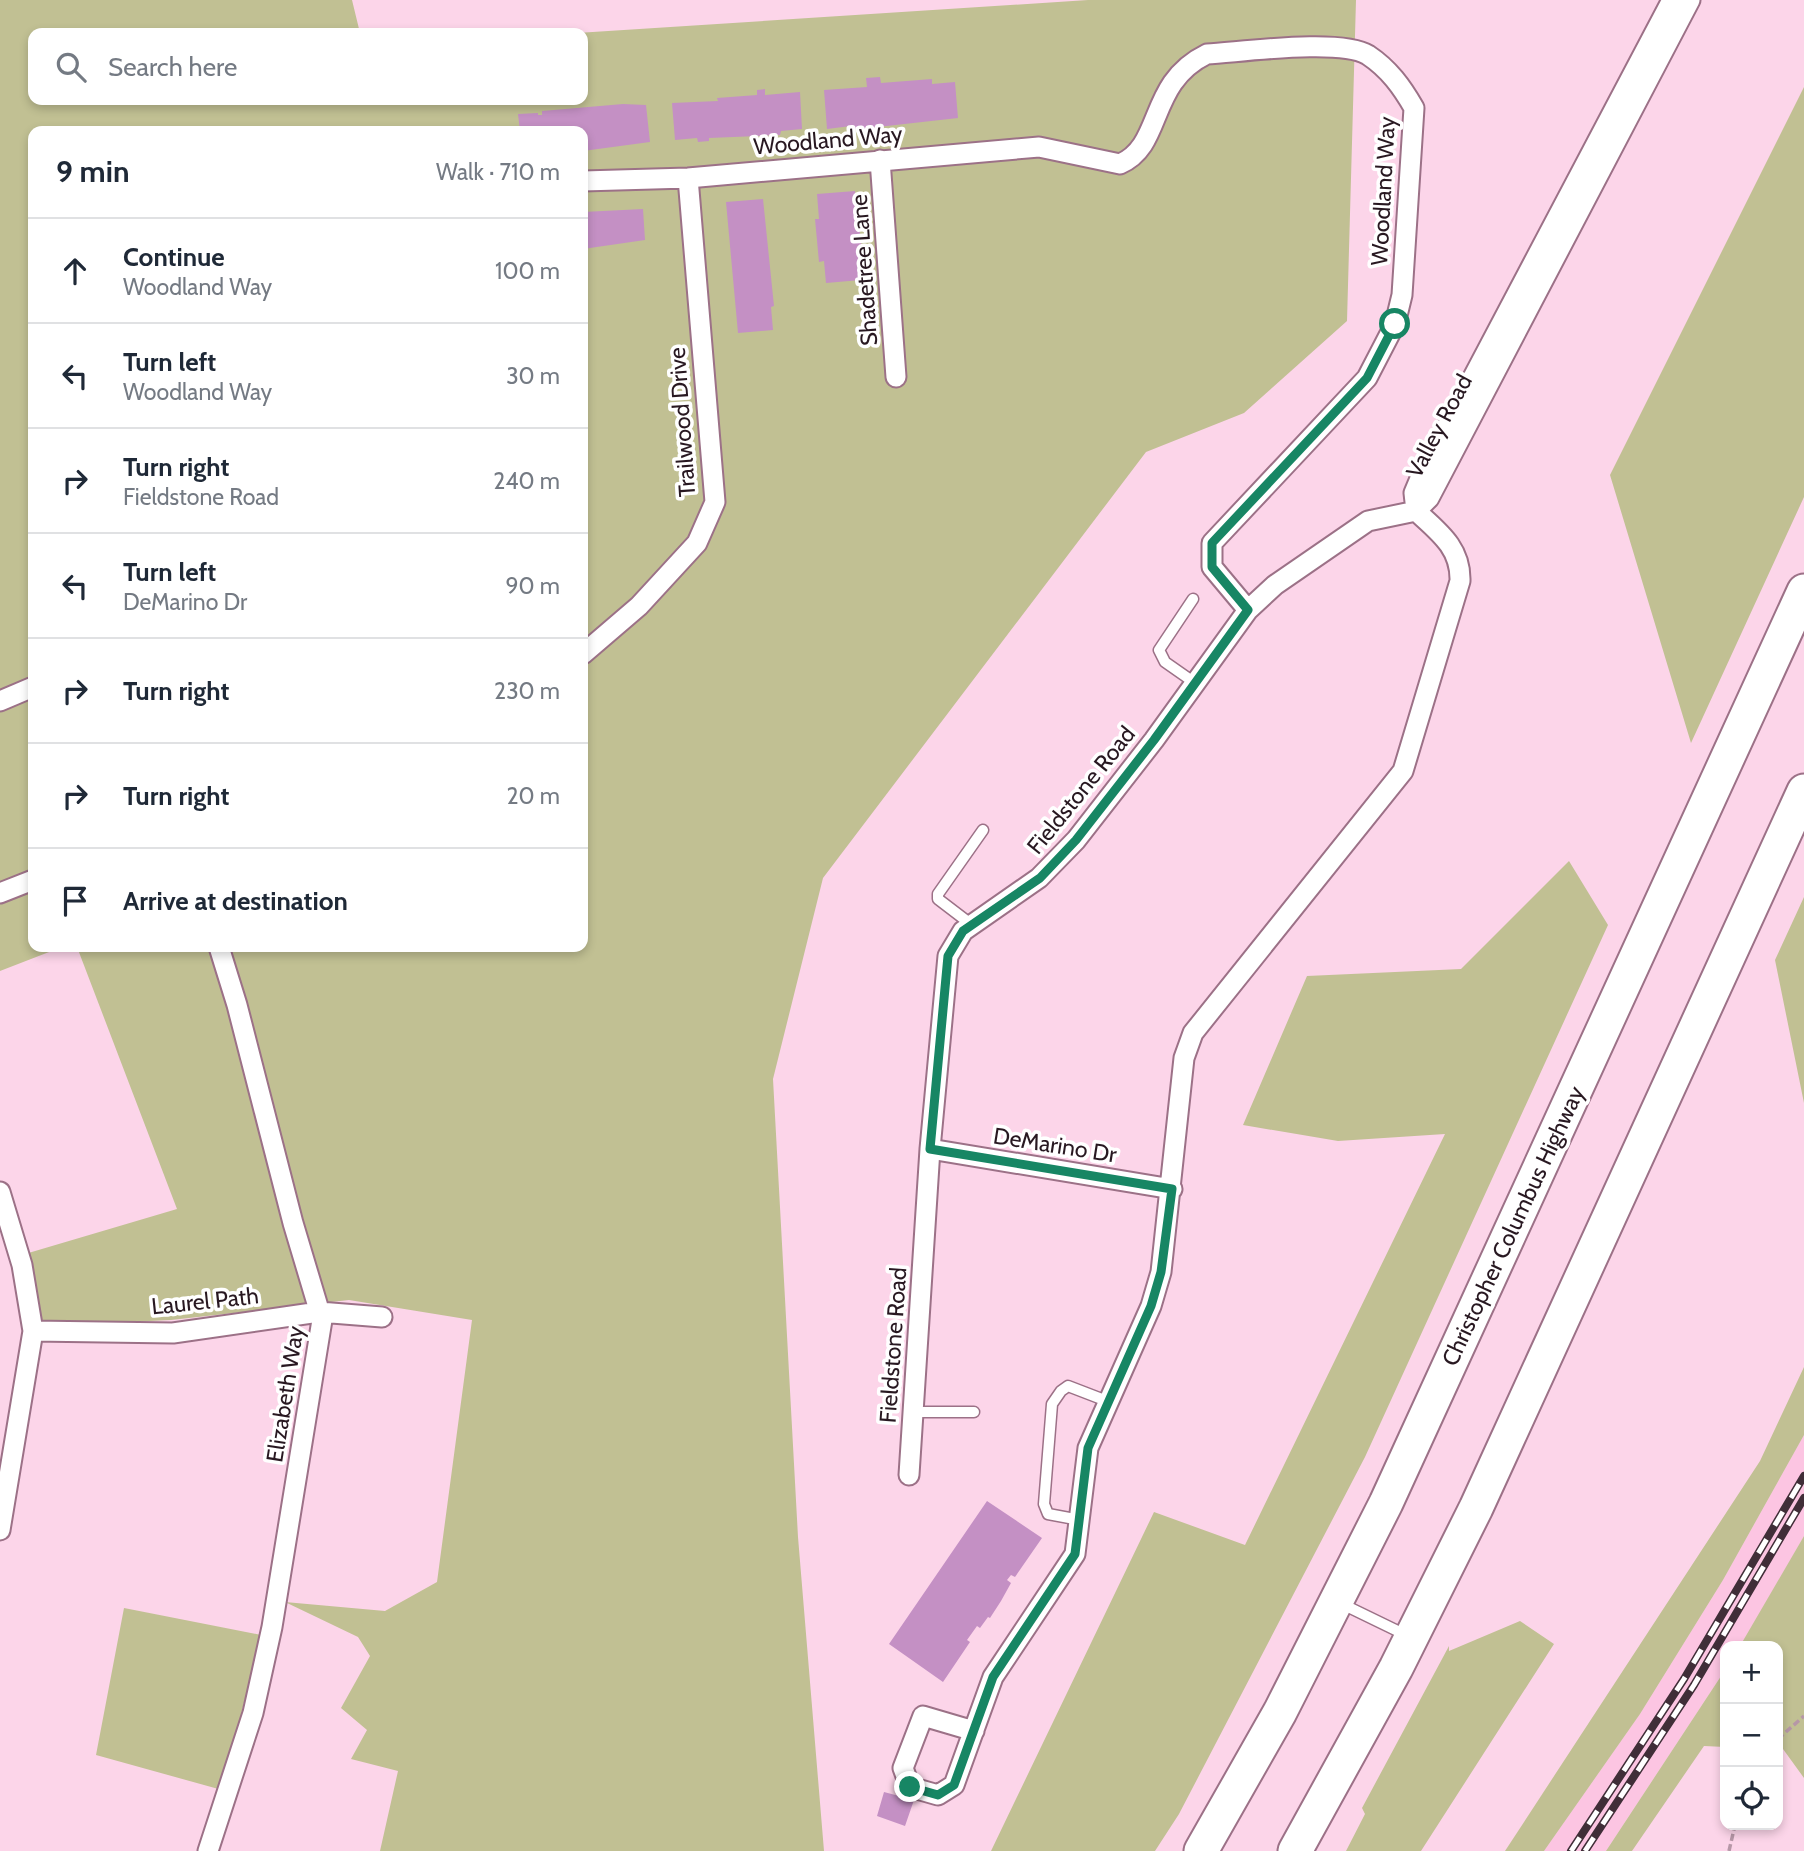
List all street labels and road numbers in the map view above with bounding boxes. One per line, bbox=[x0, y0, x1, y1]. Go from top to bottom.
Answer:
street label: Woodland Way bbox=[1365, 115, 1401, 266]
street label: Woodland Way bbox=[752, 120, 904, 160]
street label: Shadetree Lane bbox=[845, 193, 883, 347]
street label: Trailwood Drive bbox=[663, 346, 701, 498]
street label: Valley Road bbox=[1400, 369, 1478, 483]
street label: Fieldstone Road bbox=[1021, 721, 1141, 859]
street label: Christopher Columbus Highway bbox=[1436, 1081, 1590, 1370]
street label: DeMarino Dr bbox=[991, 1121, 1119, 1169]
street label: Fieldstone Road bbox=[874, 1266, 912, 1424]
street label: Laurel Path bbox=[150, 1281, 260, 1321]
street label: Elizabeth Way bbox=[260, 1323, 310, 1464]

